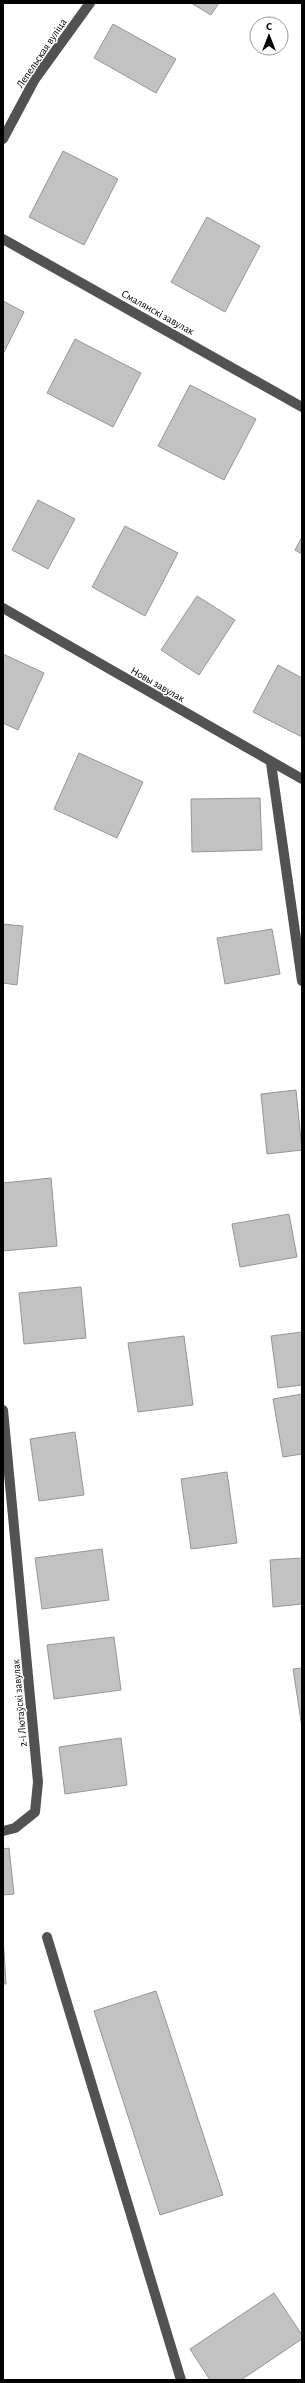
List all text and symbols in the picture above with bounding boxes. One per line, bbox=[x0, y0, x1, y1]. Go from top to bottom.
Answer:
north arrow bbox=[249, 16, 289, 56]
street label: Лепельская вуліца bbox=[14, 17, 69, 90]
text: С bbox=[266, 21, 272, 32]
street label: Смалянскі завулак bbox=[119, 288, 196, 337]
street label: Новы завулак bbox=[129, 665, 187, 704]
street label: 2-і Лютаўскі завулак bbox=[10, 1659, 29, 1747]

